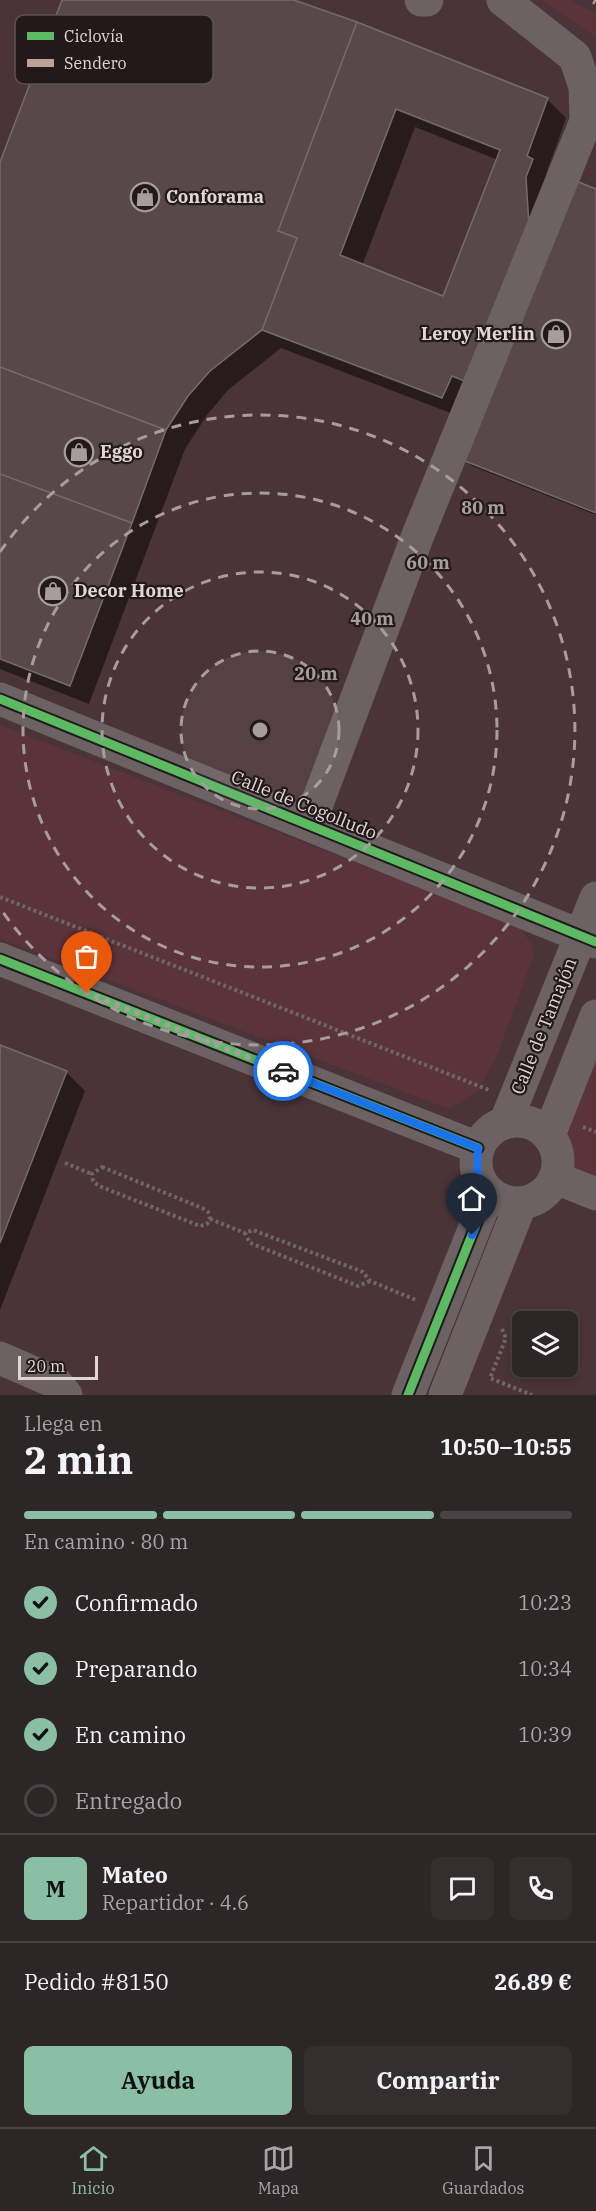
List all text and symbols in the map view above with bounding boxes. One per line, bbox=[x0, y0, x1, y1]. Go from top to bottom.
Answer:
legend bbox=[15, 15, 213, 84]
text: Ciclovía bbox=[64, 26, 124, 46]
text: Sendero bbox=[64, 53, 127, 73]
shop icon: Conforama bbox=[129, 181, 161, 213]
place label: Conforama bbox=[166, 185, 264, 208]
shop icon: Leroy Merlin bbox=[540, 318, 572, 350]
place label: Leroy Merlin bbox=[421, 322, 535, 345]
shop icon: Eggo bbox=[63, 436, 95, 468]
place label: Eggo bbox=[100, 440, 143, 463]
text: 80 m bbox=[461, 496, 505, 519]
text: 60 m bbox=[406, 551, 450, 574]
shop icon: Decor Home bbox=[37, 575, 69, 607]
place label: Decor Home bbox=[74, 579, 184, 602]
text: 40 m bbox=[350, 607, 394, 630]
text: 20 m bbox=[294, 662, 338, 685]
centre of rings bbox=[250, 720, 270, 740]
street label: Calle de Cogolludo bbox=[228, 765, 380, 844]
pin bbox=[61, 931, 112, 993]
icon: bag bbox=[70, 940, 103, 973]
street label: Calle de Tamajón bbox=[506, 954, 581, 1098]
courier bbox=[253, 1041, 313, 1101]
icon: car bbox=[267, 1055, 300, 1088]
pin bbox=[446, 1173, 497, 1235]
icon: home bbox=[455, 1182, 488, 1215]
map controls bbox=[512, 1311, 578, 1377]
button: layers bbox=[512, 1311, 578, 1377]
scale bar bbox=[18, 1353, 98, 1380]
text: 20 m bbox=[27, 1356, 65, 1376]
text: Llega en bbox=[24, 1410, 102, 1437]
text: 10:50–10:55 bbox=[440, 1432, 572, 1461]
text: 2 min bbox=[24, 1434, 133, 1485]
text: En camino · 80 m bbox=[24, 1528, 188, 1555]
icon: check bbox=[24, 1586, 57, 1619]
text: Confirmado bbox=[75, 1588, 198, 1617]
text: 10:23 bbox=[518, 1589, 572, 1616]
icon: check bbox=[24, 1652, 57, 1685]
text: Preparando bbox=[75, 1654, 197, 1683]
text: 10:34 bbox=[518, 1655, 572, 1682]
icon: check bbox=[24, 1718, 57, 1751]
text: En camino bbox=[75, 1720, 186, 1749]
text: 10:39 bbox=[518, 1721, 572, 1748]
text: Entregado bbox=[75, 1786, 182, 1815]
button: chat bbox=[431, 1857, 494, 1920]
button: phone bbox=[509, 1857, 572, 1920]
text: Mateo bbox=[102, 1860, 168, 1889]
text: M bbox=[46, 1874, 65, 1903]
text: Repartidor · 4.6 bbox=[102, 1889, 249, 1916]
text: Pedido #8150 bbox=[24, 1967, 169, 1996]
text: 26.89 € bbox=[494, 1967, 572, 1996]
button: Ayuda bbox=[24, 2046, 292, 2115]
button: Compartir bbox=[304, 2046, 572, 2115]
tab: Inicio bbox=[72, 2142, 115, 2198]
tab: Mapa bbox=[258, 2142, 299, 2198]
tab: Guardados bbox=[442, 2142, 524, 2198]

